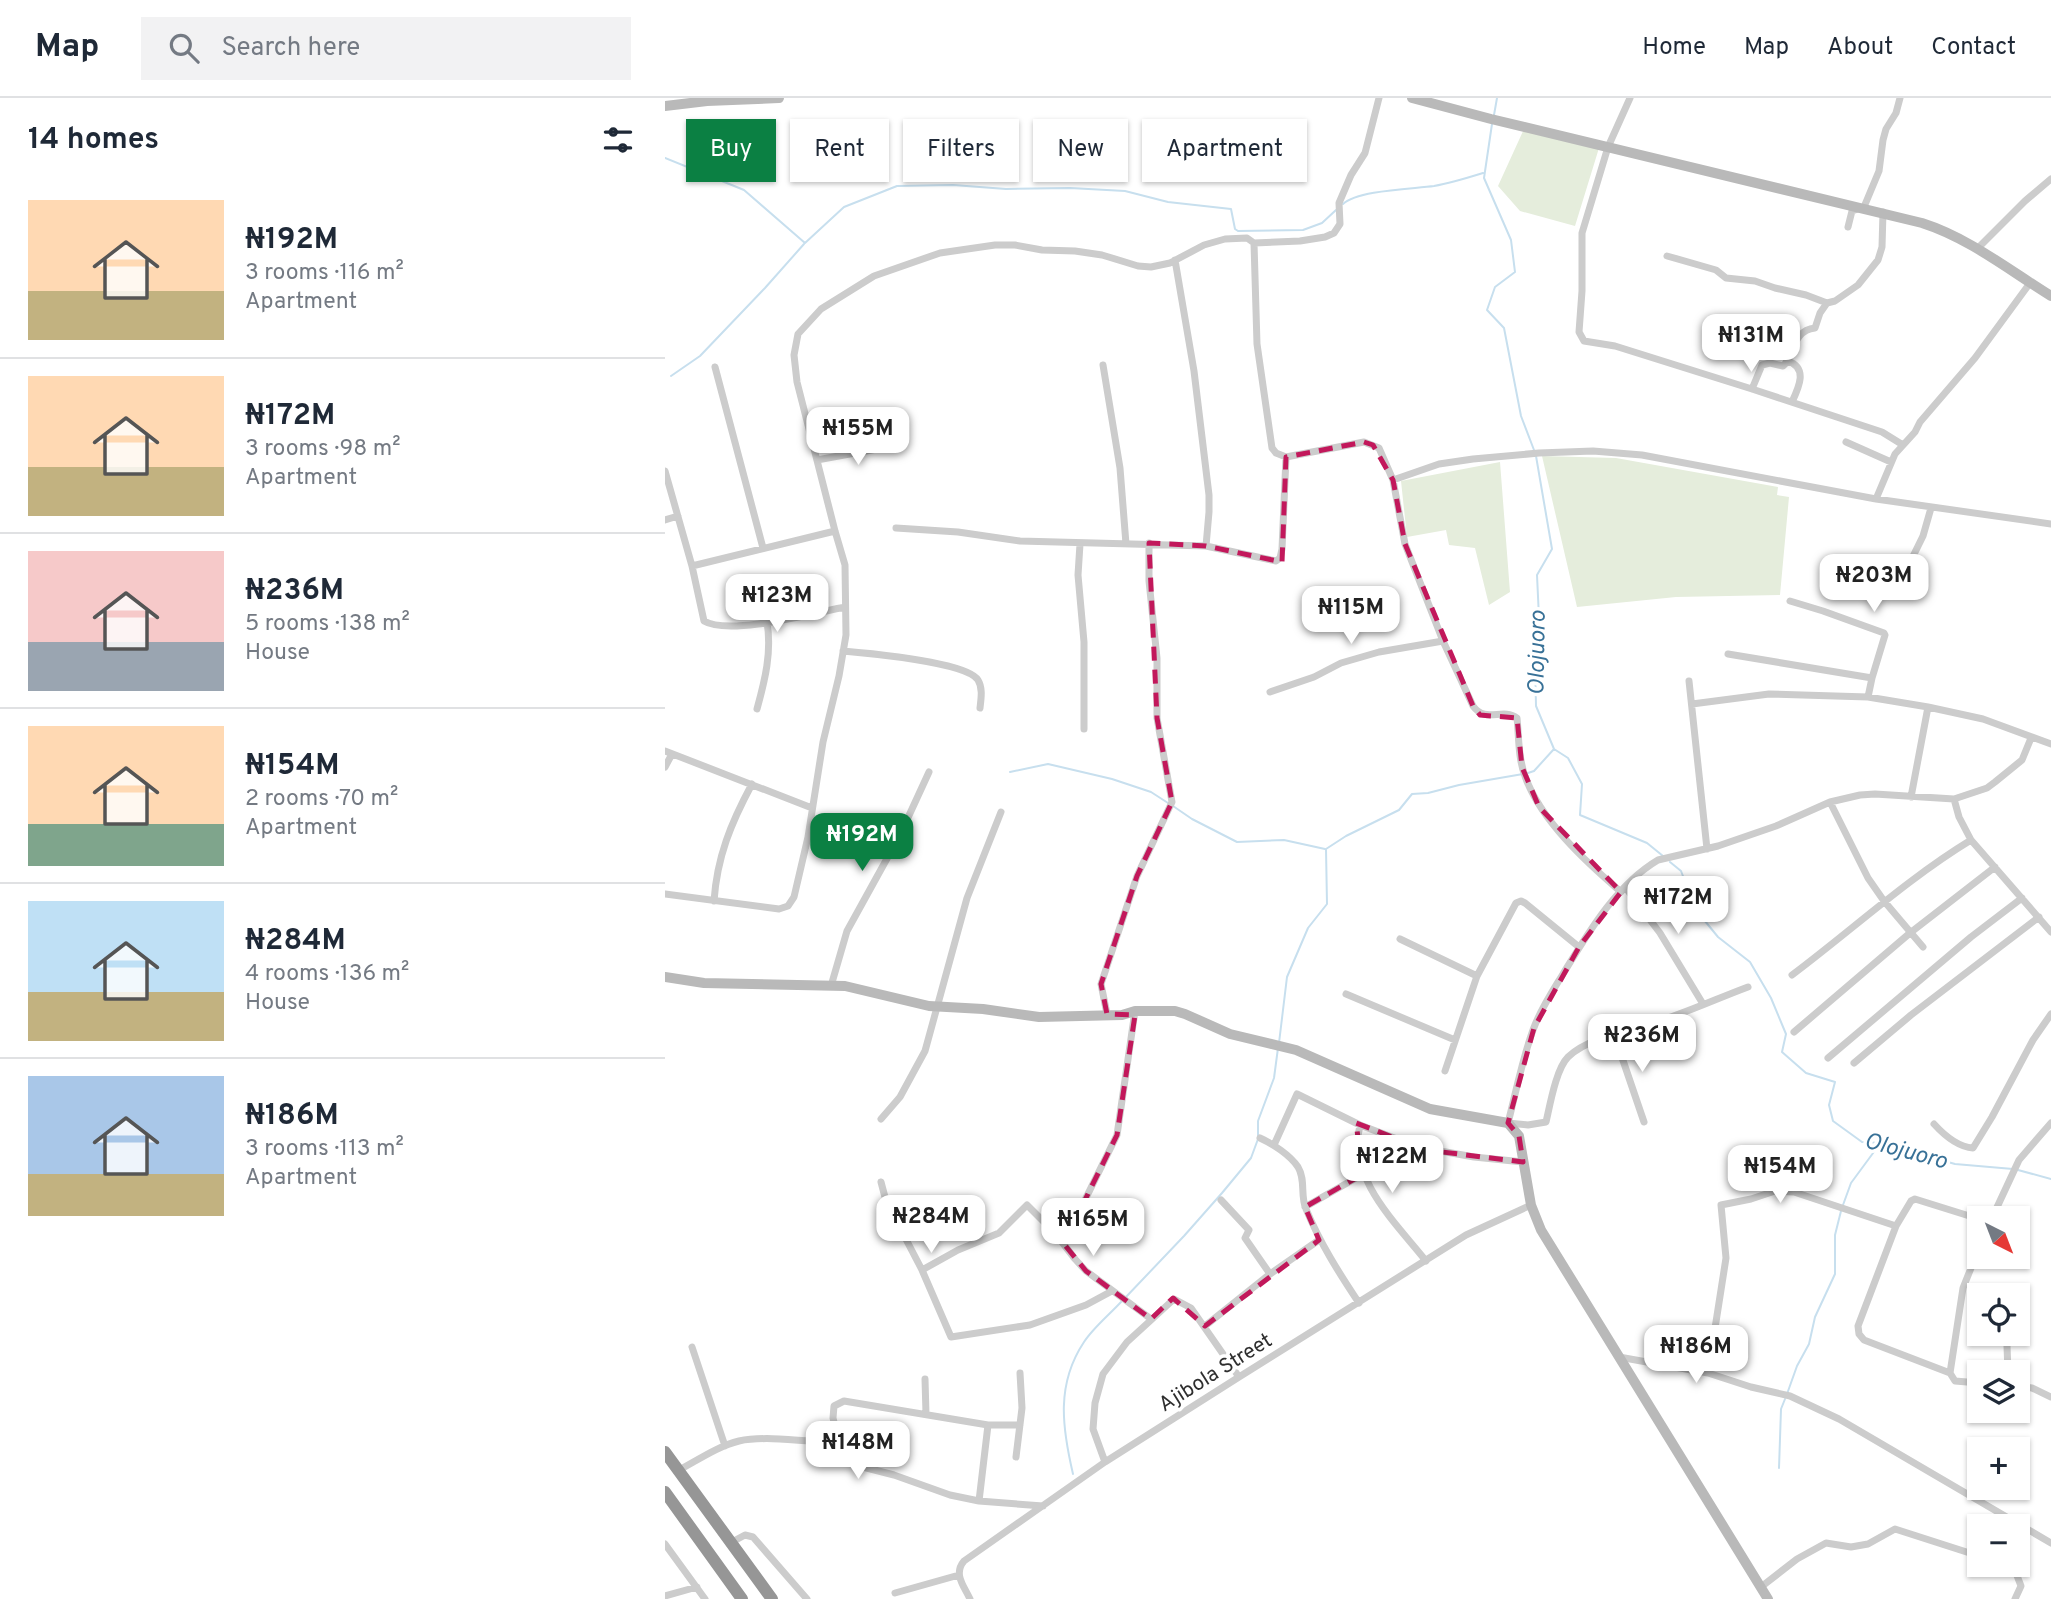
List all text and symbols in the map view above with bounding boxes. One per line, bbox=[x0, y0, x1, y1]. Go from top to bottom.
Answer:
search box bbox=[141, 17, 631, 80]
text: Map bbox=[35, 27, 99, 69]
icon: search bbox=[165, 29, 203, 67]
text: Search here bbox=[221, 32, 360, 65]
text: Home bbox=[1642, 33, 1706, 63]
text: Map bbox=[1744, 33, 1789, 63]
text: About bbox=[1827, 33, 1893, 63]
text: Contact bbox=[1931, 33, 2016, 63]
chip: Buy bbox=[686, 119, 776, 182]
chip: Rent bbox=[790, 119, 889, 182]
chip: Filters bbox=[903, 119, 1019, 182]
chip: New bbox=[1033, 119, 1128, 182]
chip: Apartment bbox=[1142, 119, 1307, 182]
icon: filters bbox=[599, 121, 637, 159]
text: 14 homes bbox=[28, 122, 159, 159]
text: ₦192M bbox=[245, 222, 338, 259]
icon: home bbox=[84, 228, 168, 312]
text: 3 rooms · 116 m² bbox=[245, 259, 404, 288]
text: Apartment bbox=[245, 288, 357, 317]
pin: ₦131M bbox=[1702, 314, 1800, 374]
text: ₦131M bbox=[1718, 322, 1784, 351]
text: ₦172M bbox=[245, 398, 335, 435]
icon: home bbox=[84, 404, 168, 488]
pin: ₦155M bbox=[809, 408, 907, 467]
text: ₦155M bbox=[822, 415, 894, 444]
text: 3 rooms · 98 m² bbox=[245, 435, 401, 464]
text: Apartment bbox=[245, 464, 357, 493]
pin: ₦203M bbox=[1825, 554, 1923, 614]
text: ₦203M bbox=[1836, 562, 1912, 591]
text: ₦236M bbox=[245, 573, 344, 610]
pin: ₦123M bbox=[728, 574, 826, 634]
icon: home bbox=[84, 579, 168, 663]
text: ₦123M bbox=[742, 582, 812, 611]
pin: ₦115M bbox=[1302, 587, 1400, 646]
text: ₦115M bbox=[1318, 594, 1384, 623]
text: 5 rooms · 138 m² bbox=[245, 610, 410, 639]
water label: Olojuoro bbox=[1523, 610, 1554, 696]
text: House bbox=[245, 639, 310, 668]
text: ₦154M bbox=[245, 748, 340, 785]
icon: home bbox=[84, 754, 168, 838]
text: 2 rooms · 70 m² bbox=[245, 785, 398, 814]
text: Apartment bbox=[245, 814, 357, 843]
pin: ₦192M bbox=[813, 814, 911, 873]
text: ₦192M bbox=[826, 821, 898, 850]
pin: ₦172M bbox=[1629, 876, 1727, 936]
text: ₦172M bbox=[1643, 884, 1713, 913]
text: ₦284M bbox=[245, 923, 346, 960]
icon: home bbox=[84, 929, 168, 1013]
text: 4 rooms · 136 m² bbox=[245, 960, 409, 989]
text: House bbox=[245, 989, 310, 1018]
pin: ₦236M bbox=[1593, 1014, 1691, 1074]
text: ₦236M bbox=[1604, 1022, 1680, 1051]
text: ₦186M bbox=[245, 1098, 339, 1135]
icon: home bbox=[84, 1104, 168, 1188]
water label: Olojuoro bbox=[1861, 1127, 1951, 1178]
text: 3 rooms · 113 m² bbox=[245, 1135, 404, 1164]
pin: ₦122M bbox=[1343, 1136, 1441, 1195]
text: ₦122M bbox=[1356, 1143, 1428, 1172]
pin: ₦154M bbox=[1731, 1146, 1829, 1205]
text: ₦154M bbox=[1744, 1153, 1816, 1182]
text: Apartment bbox=[245, 1164, 357, 1193]
pin: ₦284M bbox=[882, 1196, 980, 1255]
pin: ₦165M bbox=[1044, 1198, 1142, 1258]
text: ₦284M bbox=[892, 1203, 970, 1232]
text: ₦165M bbox=[1057, 1206, 1129, 1235]
north arrow bbox=[1967, 1206, 2030, 1269]
map controls bbox=[1967, 1206, 2030, 1577]
button: locate bbox=[1967, 1283, 2030, 1346]
pin: ₦186M bbox=[1647, 1326, 1745, 1385]
street label: Ajibola Street bbox=[1154, 1328, 1278, 1419]
text: ₦186M bbox=[1660, 1333, 1732, 1362]
button: layers bbox=[1967, 1360, 2030, 1423]
pin: ₦148M bbox=[809, 1422, 907, 1481]
text: ₦148M bbox=[822, 1429, 894, 1458]
button: + bbox=[1967, 1437, 2030, 1500]
button: − bbox=[1967, 1514, 2030, 1577]

